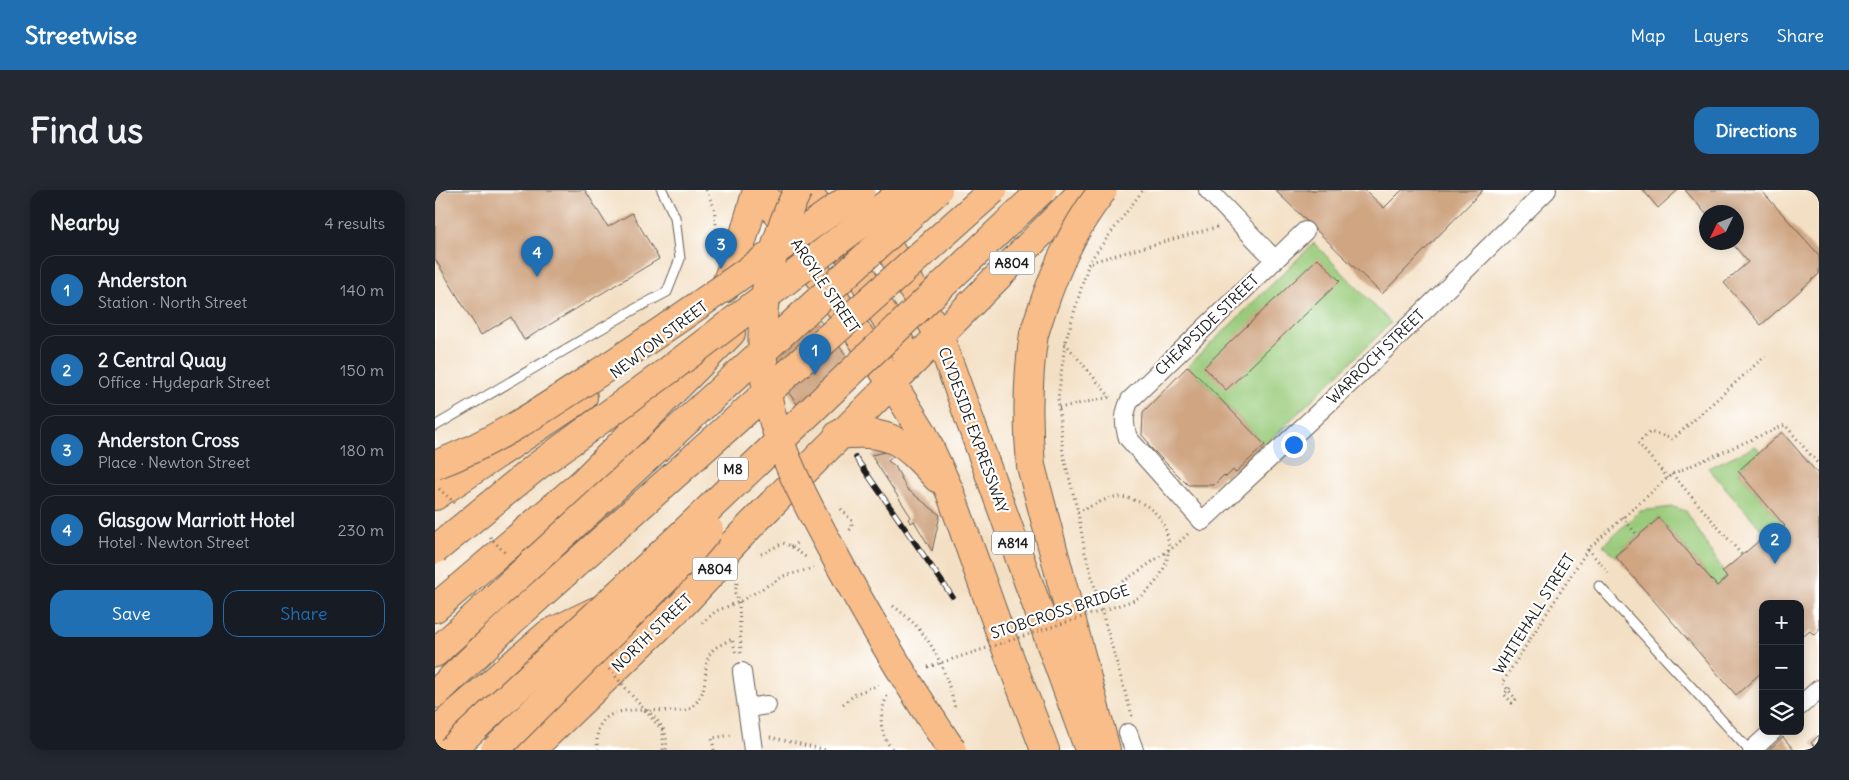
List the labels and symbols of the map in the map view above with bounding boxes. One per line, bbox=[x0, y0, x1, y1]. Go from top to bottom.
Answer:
north arrow bbox=[1699, 205, 1744, 250]
pin: 3 bbox=[705, 228, 737, 269]
street label: ARGYLE STREET bbox=[787, 235, 864, 337]
pin: 4 bbox=[521, 236, 553, 277]
road number: A804 bbox=[989, 252, 1035, 274]
street label: CHEAPSIDE STREET bbox=[1151, 270, 1263, 379]
street label: NEWTON STREET bbox=[606, 297, 711, 382]
street label: WARROCH STREET bbox=[1323, 305, 1429, 408]
pin: 1 bbox=[799, 334, 831, 375]
street label: CLYDESIDE EXPRESSWAY bbox=[935, 344, 1013, 516]
your location bbox=[1281, 432, 1307, 458]
road number: M8 bbox=[718, 458, 748, 480]
pin: 2 bbox=[1759, 523, 1791, 564]
road number: A814 bbox=[992, 532, 1034, 554]
street label: WHITEHALL STREET bbox=[1489, 550, 1579, 678]
road number: A804 bbox=[693, 558, 737, 580]
street label: STOBCROSS BRIDGE bbox=[988, 580, 1132, 643]
street label: NORTH STREET bbox=[607, 589, 696, 676]

